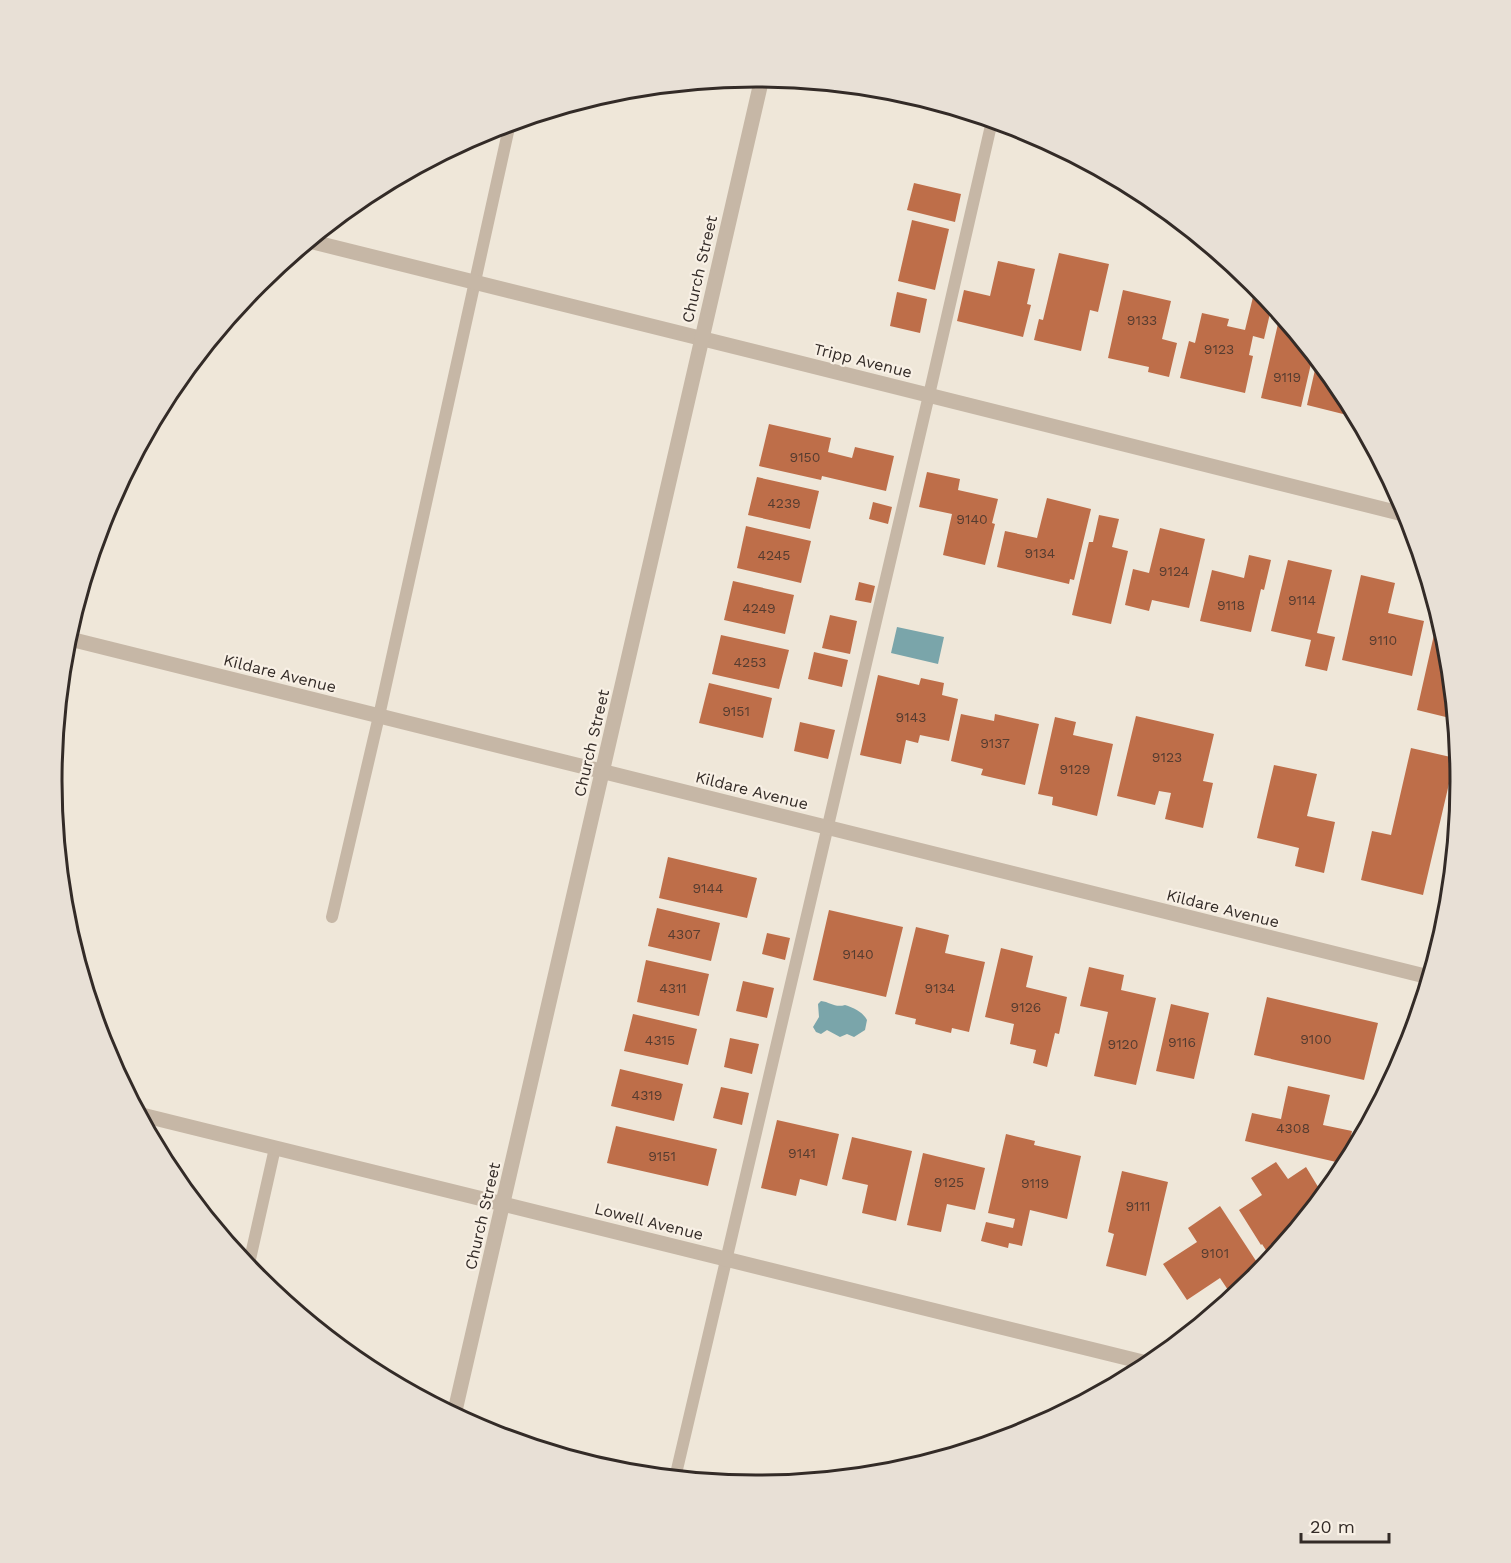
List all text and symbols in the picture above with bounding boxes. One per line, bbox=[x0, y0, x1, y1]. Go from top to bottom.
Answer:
street label: Church Street bbox=[678, 213, 721, 325]
house number: 9133 bbox=[1127, 312, 1157, 328]
street label: Tripp Avenue bbox=[812, 339, 914, 382]
house number: 9123 bbox=[1204, 341, 1234, 357]
house number: 9119 bbox=[1273, 369, 1301, 385]
house number: 9150 bbox=[790, 449, 820, 465]
house number: 4239 bbox=[767, 495, 801, 511]
house number: 9140 bbox=[956, 511, 988, 527]
house number: 9134 bbox=[1025, 545, 1055, 561]
house number: 4245 bbox=[758, 547, 791, 563]
house number: 9124 bbox=[1159, 563, 1189, 579]
house number: 9114 bbox=[1288, 592, 1316, 608]
house number: 9118 bbox=[1217, 597, 1245, 613]
house number: 4249 bbox=[742, 600, 776, 616]
house number: 9110 bbox=[1369, 632, 1397, 648]
street label: Kildare Avenue bbox=[221, 650, 338, 697]
house number: 4253 bbox=[733, 654, 767, 670]
street label: Church Street bbox=[570, 687, 613, 799]
house number: 9151 bbox=[722, 703, 750, 719]
house number: 9143 bbox=[896, 709, 926, 725]
house number: 9137 bbox=[980, 735, 1010, 751]
house number: 9123 bbox=[1152, 749, 1182, 765]
house number: 9129 bbox=[1060, 761, 1090, 777]
street label: Kildare Avenue bbox=[693, 767, 810, 814]
house number: 9144 bbox=[692, 880, 724, 896]
street label: Kildare Avenue bbox=[1164, 885, 1281, 932]
house number: 4307 bbox=[668, 926, 701, 942]
house number: 9140 bbox=[842, 946, 874, 962]
house number: 4311 bbox=[659, 980, 687, 996]
house number: 9134 bbox=[925, 980, 955, 996]
house number: 9126 bbox=[1011, 999, 1041, 1015]
house number: 9100 bbox=[1300, 1031, 1332, 1047]
house number: 4315 bbox=[645, 1032, 675, 1048]
house number: 9116 bbox=[1168, 1034, 1196, 1050]
house number: 9120 bbox=[1108, 1036, 1138, 1052]
house number: 4319 bbox=[632, 1087, 662, 1103]
house number: 4308 bbox=[1276, 1120, 1310, 1136]
house number: 9141 bbox=[788, 1145, 816, 1161]
house number: 9151 bbox=[648, 1148, 676, 1164]
street label: Church Street bbox=[461, 1160, 504, 1272]
house number: 9125 bbox=[934, 1174, 964, 1190]
house number: 9119 bbox=[1021, 1175, 1049, 1191]
house number: 9111 bbox=[1125, 1198, 1151, 1214]
street label: Lowell Avenue bbox=[592, 1199, 705, 1244]
house number: 9101 bbox=[1201, 1245, 1229, 1261]
scale bar bbox=[1301, 1506, 1390, 1544]
text: 20 m bbox=[1310, 1516, 1355, 1537]

